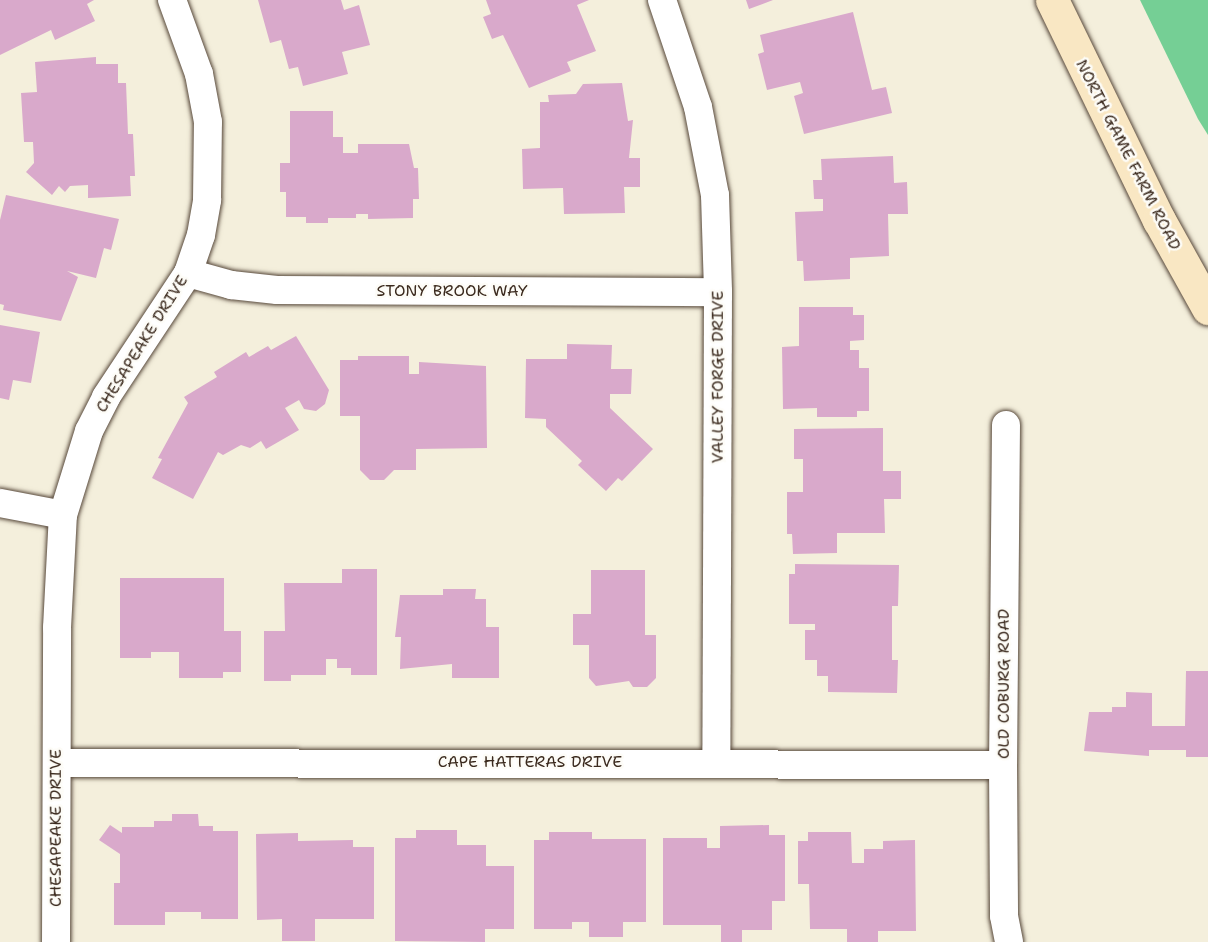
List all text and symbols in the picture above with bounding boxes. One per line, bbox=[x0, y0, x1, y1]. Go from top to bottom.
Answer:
street label: NORTH GAME FARM ROAD bbox=[1071, 56, 1185, 254]
street label: CHESAPEAKE DRIVE bbox=[92, 272, 192, 416]
street label: STONY BROOK WAY bbox=[376, 281, 528, 301]
street label: VALLEY FORGE DRIVE bbox=[708, 291, 728, 463]
street label: OLD COBURG ROAD bbox=[994, 609, 1014, 759]
street label: CHESAPEAKE DRIVE bbox=[46, 749, 66, 907]
street label: CAPE HATTERAS DRIVE bbox=[438, 752, 622, 772]

